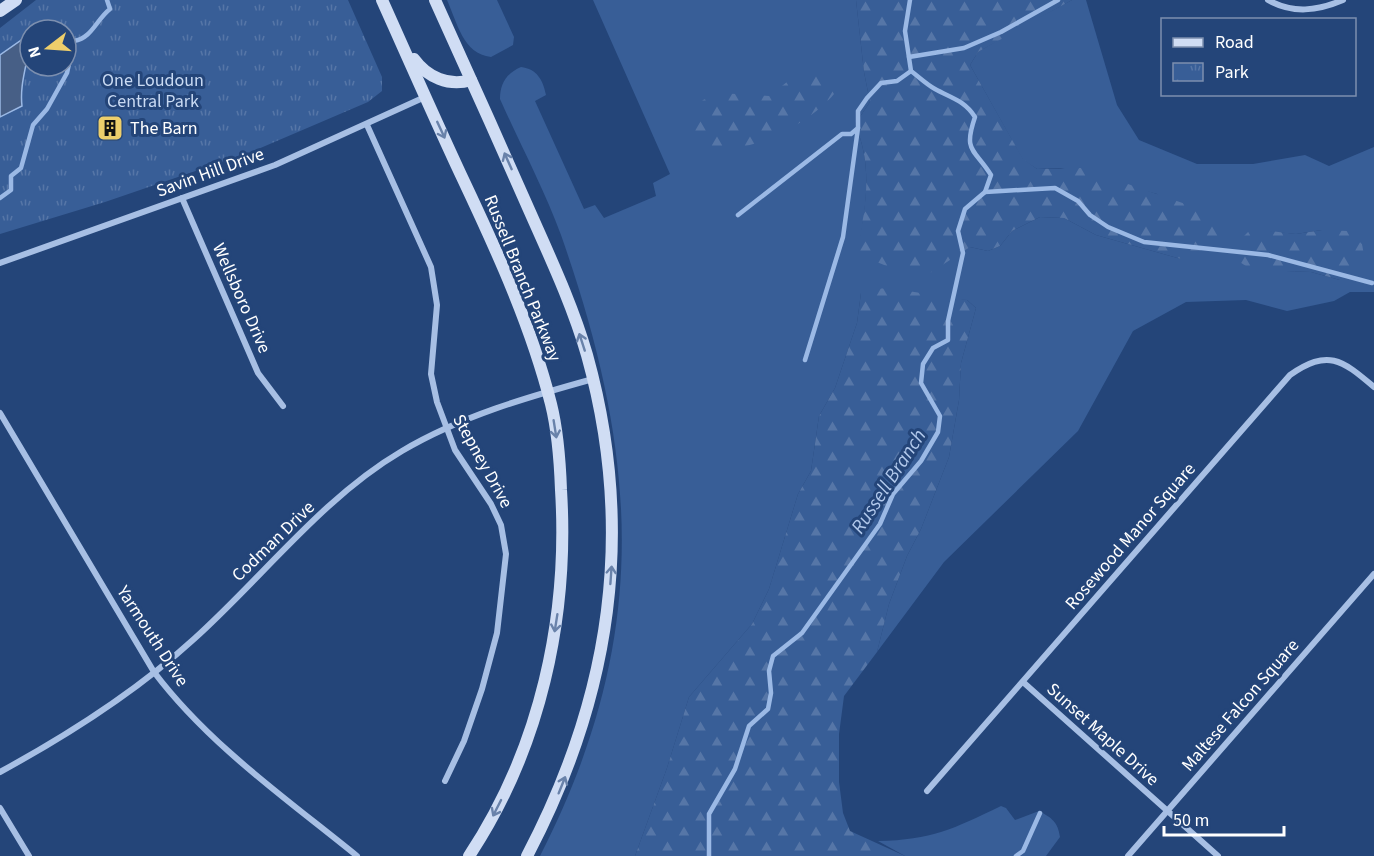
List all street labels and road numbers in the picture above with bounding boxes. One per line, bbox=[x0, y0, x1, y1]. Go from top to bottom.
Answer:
street label: Savin Hill Drive bbox=[153, 141, 268, 204]
street label: Russell Branch Parkway bbox=[478, 191, 568, 366]
street label: Wellsboro Drive bbox=[206, 239, 277, 357]
street label: Stepney Drive bbox=[446, 410, 519, 513]
street label: Rosewood Manor Square bbox=[1059, 457, 1201, 615]
street label: Codman Drive bbox=[226, 495, 320, 587]
street label: Yarmouth Drive bbox=[110, 580, 195, 692]
street label: Maltese Falcon Square bbox=[1176, 634, 1305, 777]
street label: Sunset Maple Drive bbox=[1041, 677, 1164, 792]

